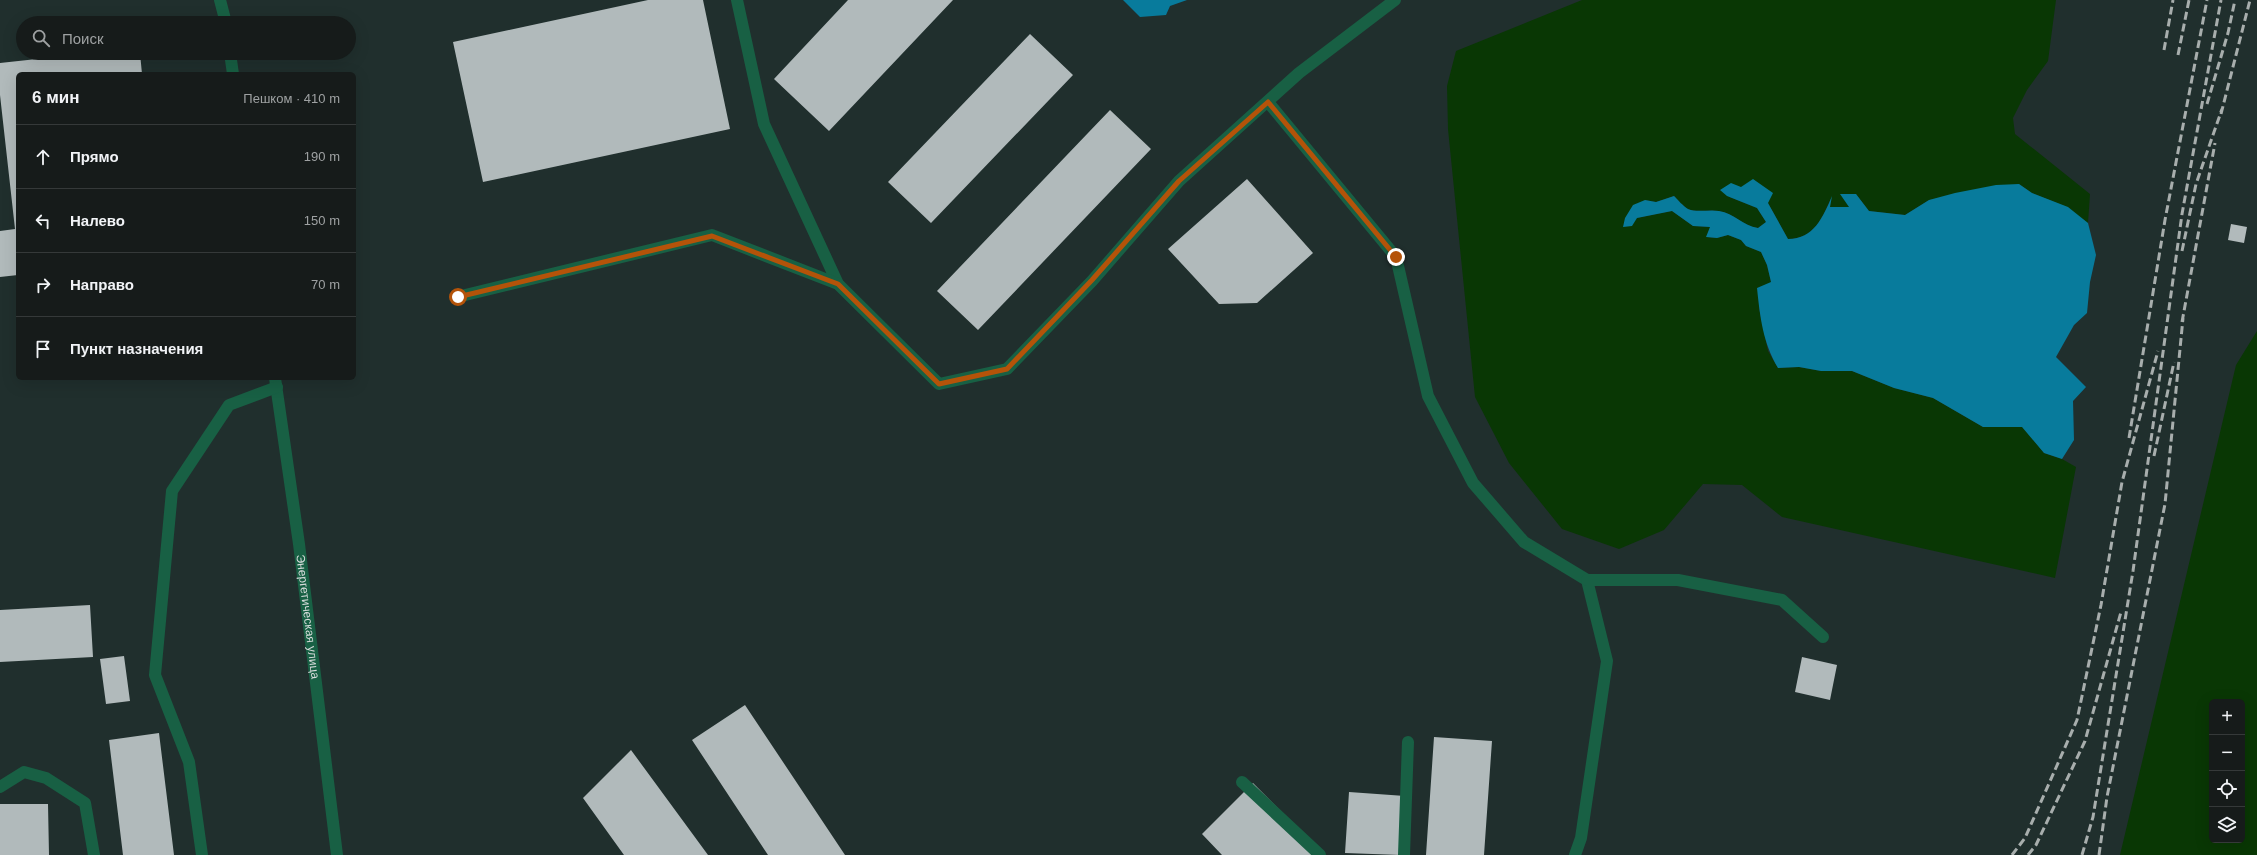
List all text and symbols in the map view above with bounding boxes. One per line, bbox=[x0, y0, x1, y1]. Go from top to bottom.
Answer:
search box bbox=[16, 16, 356, 60]
icon: search bbox=[30, 27, 52, 49]
text: Поиск bbox=[62, 30, 104, 47]
text: 6 мин bbox=[32, 88, 79, 107]
text: Пешком · 410 m bbox=[243, 91, 340, 106]
icon: ahead bbox=[32, 146, 54, 168]
text: Прямо bbox=[70, 148, 119, 165]
text: 190 m bbox=[304, 149, 340, 164]
icon: left bbox=[32, 210, 54, 232]
text: Налево bbox=[70, 212, 125, 229]
text: 150 m bbox=[304, 213, 340, 228]
route end bbox=[1387, 248, 1405, 266]
icon: right bbox=[32, 274, 54, 296]
text: Направо bbox=[70, 276, 134, 293]
text: 70 m bbox=[311, 277, 340, 292]
route start bbox=[449, 288, 467, 306]
icon: arrive bbox=[32, 338, 54, 360]
text: Пункт назначения bbox=[70, 340, 203, 357]
street label: Энергетическая улица bbox=[293, 554, 322, 680]
map controls bbox=[2209, 699, 2245, 843]
button: + bbox=[2209, 699, 2245, 735]
button: − bbox=[2209, 735, 2245, 771]
button: locate bbox=[2209, 771, 2245, 807]
button: layers bbox=[2209, 807, 2245, 843]

